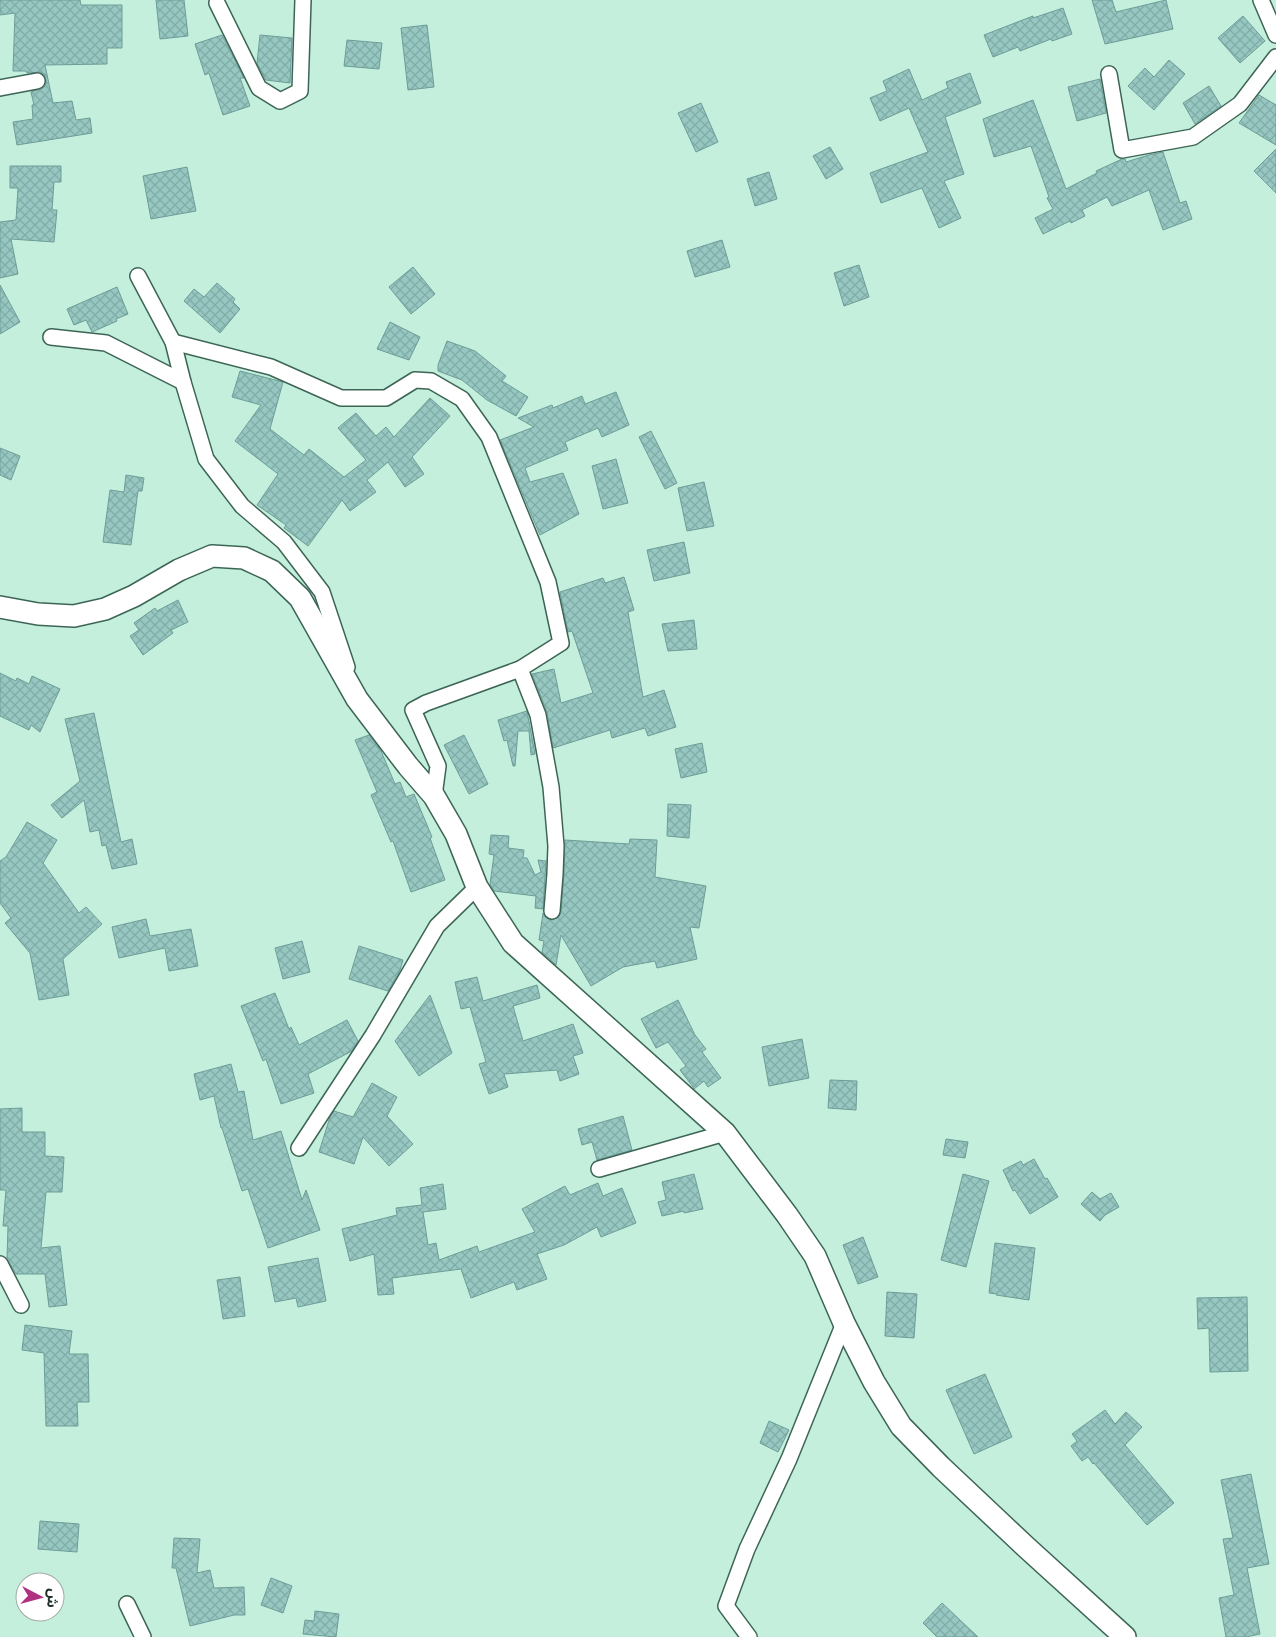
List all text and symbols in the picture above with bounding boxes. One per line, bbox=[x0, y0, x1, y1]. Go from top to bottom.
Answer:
north arrow bbox=[15, 1572, 65, 1622]
text: ش bbox=[43, 1588, 63, 1609]

